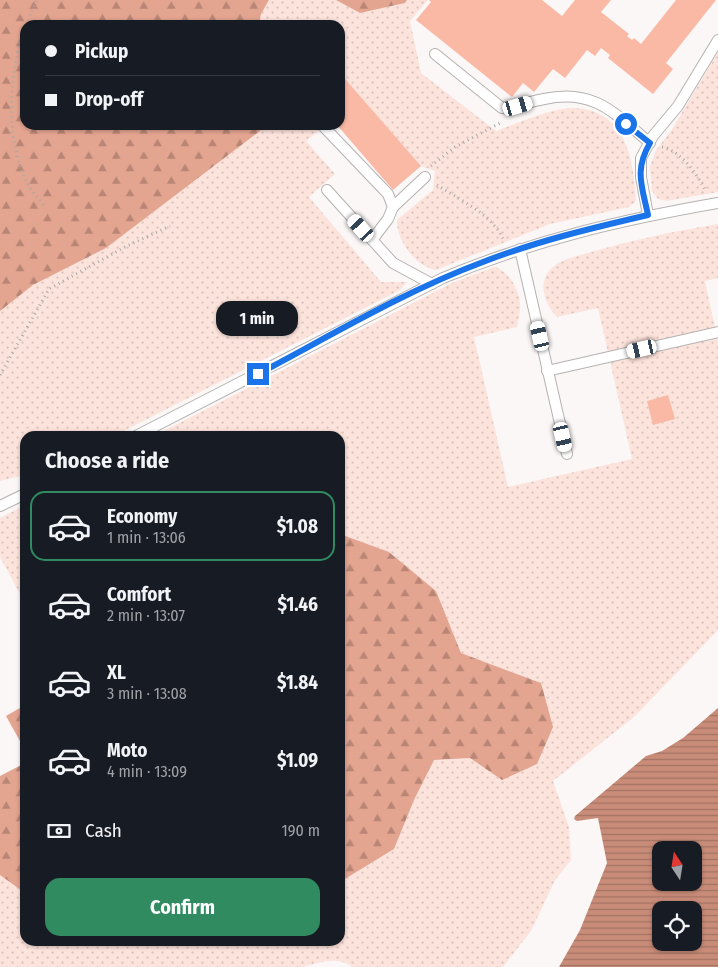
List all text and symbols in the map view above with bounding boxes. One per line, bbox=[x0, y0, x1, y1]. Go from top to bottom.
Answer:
text: Pickup bbox=[75, 40, 128, 63]
text: Drop-off bbox=[75, 88, 143, 111]
car bbox=[501, 95, 534, 117]
route start bbox=[615, 113, 637, 135]
car bbox=[345, 212, 376, 244]
callout: 1 min bbox=[217, 302, 299, 336]
text: 1 min bbox=[240, 309, 274, 328]
car bbox=[529, 320, 550, 352]
car bbox=[625, 338, 658, 360]
route end bbox=[247, 363, 269, 385]
car bbox=[552, 421, 573, 453]
text: Choose a ride bbox=[45, 447, 169, 474]
icon: car bbox=[47, 504, 92, 549]
text: Economy bbox=[107, 505, 177, 528]
text: $1.08 bbox=[277, 515, 318, 538]
text: 1 min · 13:06 bbox=[107, 528, 186, 547]
icon: car bbox=[47, 582, 92, 627]
text: Comfort bbox=[107, 583, 171, 606]
text: $1.46 bbox=[278, 593, 318, 616]
text: 2 min · 13:07 bbox=[107, 606, 185, 625]
icon: car bbox=[47, 660, 92, 705]
text: XL bbox=[107, 661, 126, 684]
text: $1.84 bbox=[277, 671, 318, 694]
text: 3 min · 13:08 bbox=[107, 684, 187, 703]
icon: car bbox=[47, 738, 92, 783]
text: Moto bbox=[107, 739, 147, 762]
text: $1.09 bbox=[277, 749, 318, 772]
text: 4 min · 13:09 bbox=[107, 762, 187, 781]
icon: cash bbox=[45, 817, 73, 845]
text: Cash bbox=[85, 819, 122, 842]
text: 190 m bbox=[282, 821, 320, 840]
north arrow bbox=[652, 841, 702, 891]
map controls bbox=[652, 841, 702, 951]
button: Confirm bbox=[45, 878, 320, 936]
button: locate bbox=[652, 901, 702, 951]

